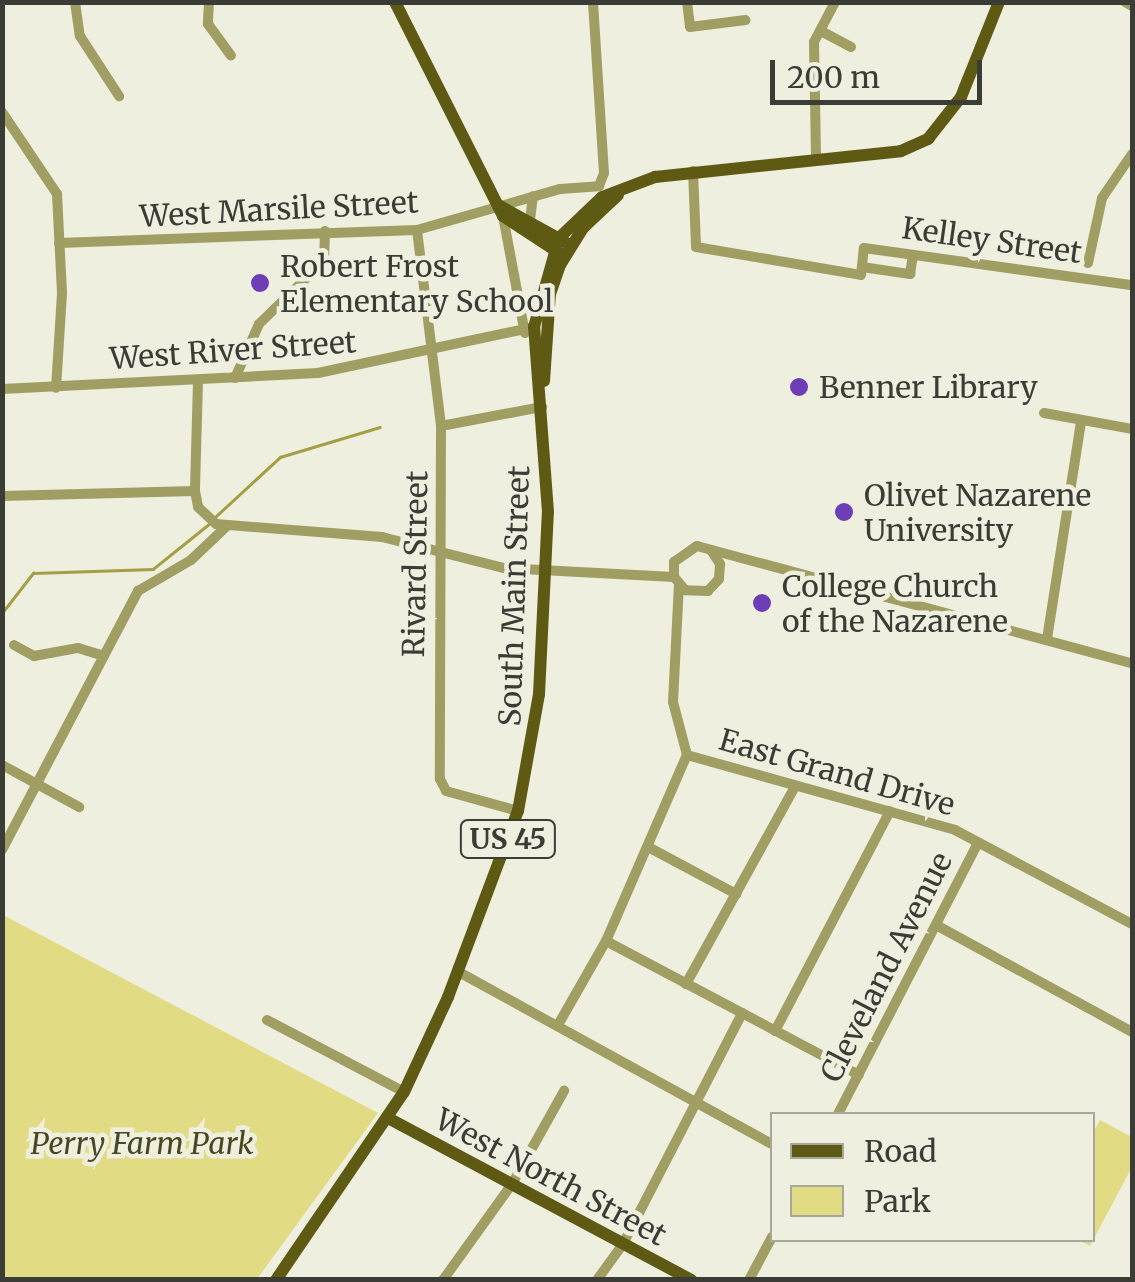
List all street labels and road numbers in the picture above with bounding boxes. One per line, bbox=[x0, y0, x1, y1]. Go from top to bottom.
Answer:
street label: West Marsile Street bbox=[139, 184, 419, 234]
street label: Kelley Street bbox=[900, 210, 1084, 270]
street label: West River Street bbox=[109, 323, 357, 377]
street label: South Main Street bbox=[491, 465, 537, 727]
street label: Rivard Street bbox=[395, 470, 435, 658]
street label: East Grand Drive bbox=[715, 721, 959, 823]
road number: US 45 bbox=[458, 816, 558, 862]
street label: Cleveland Avenue bbox=[813, 846, 959, 1088]
street label: West North Street bbox=[429, 1101, 673, 1253]

